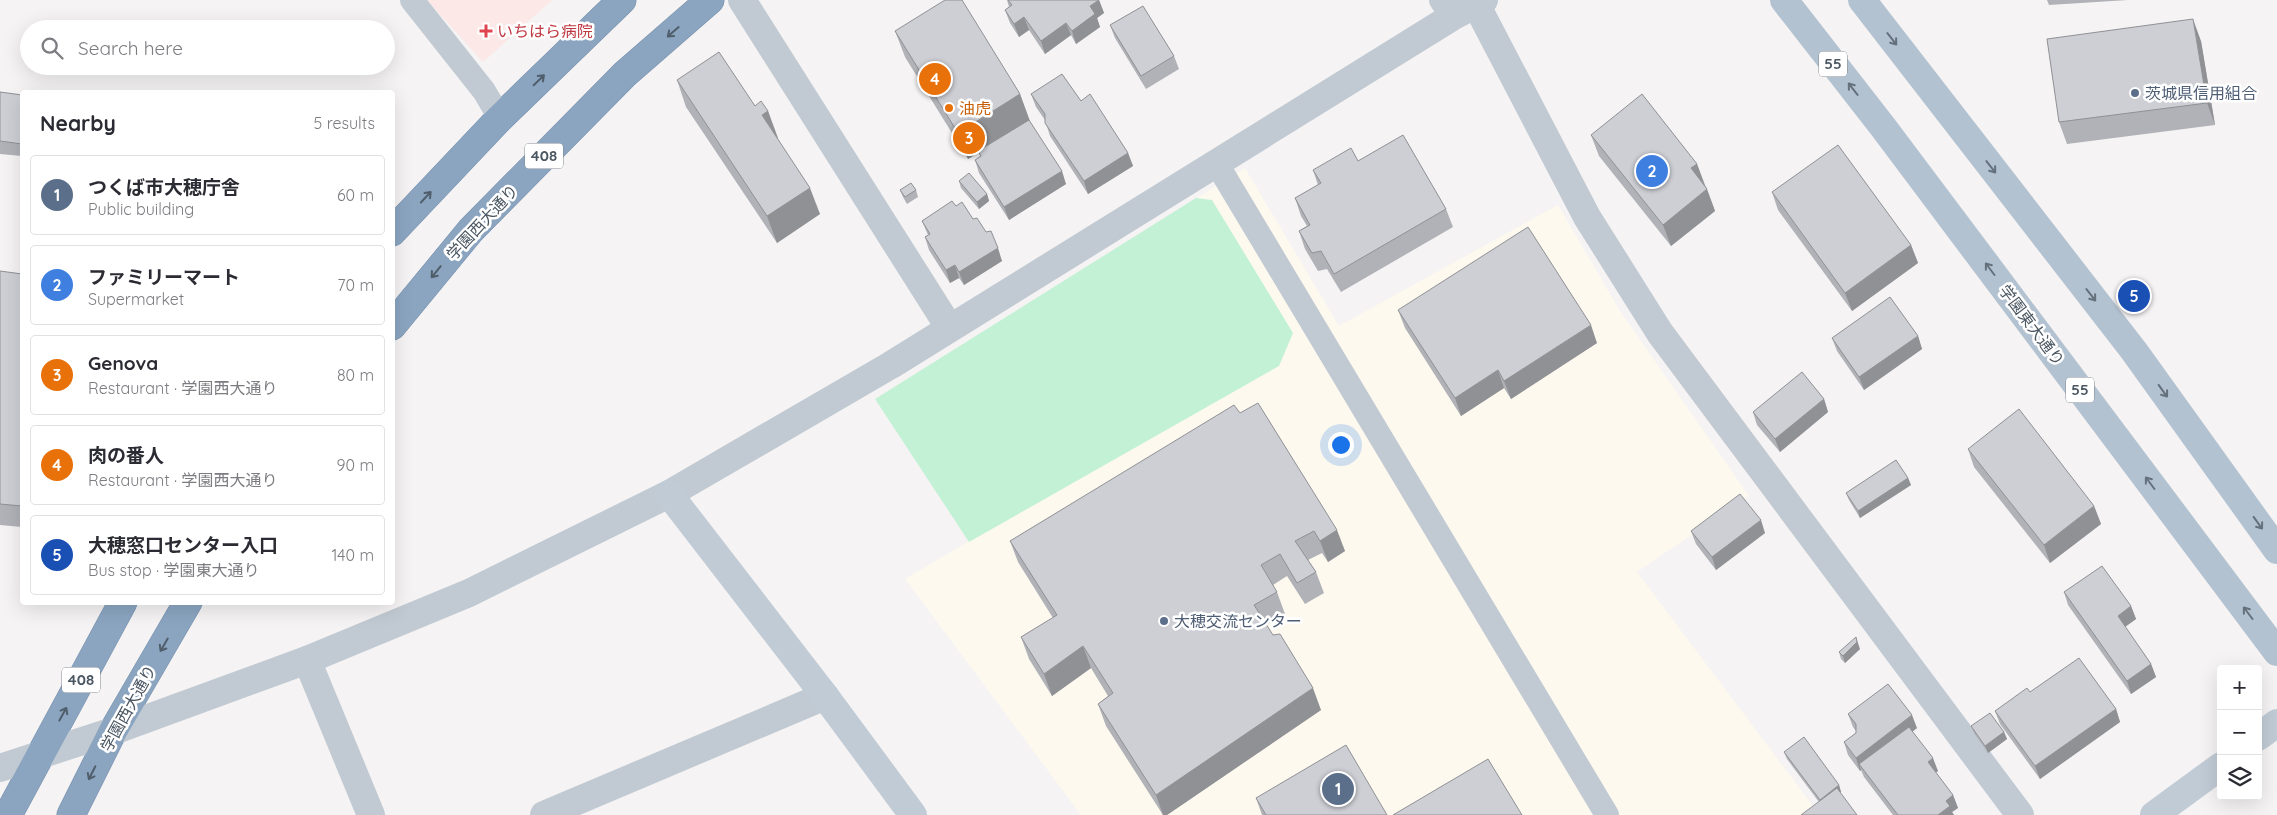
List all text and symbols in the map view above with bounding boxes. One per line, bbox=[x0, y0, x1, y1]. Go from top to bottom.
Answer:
search box bbox=[20, 20, 395, 75]
place label: いちはら病院 bbox=[497, 21, 593, 41]
marker: いちはら病院 bbox=[479, 24, 493, 38]
one-way arrow bbox=[666, 26, 679, 38]
one-way arrow bbox=[1886, 32, 1897, 45]
icon: search bbox=[38, 34, 66, 62]
text: Search here bbox=[78, 36, 183, 60]
road number: 55 bbox=[1819, 52, 1847, 76]
pin: 4 bbox=[919, 60, 951, 98]
one-way arrow bbox=[532, 74, 545, 86]
one-way arrow bbox=[1848, 82, 1858, 96]
place label: 茨城県信用組合 bbox=[2145, 83, 2257, 103]
marker: 茨城県信用組合 bbox=[2129, 87, 2141, 99]
place label: 油虎 bbox=[959, 98, 991, 118]
marker: 油虎 bbox=[943, 102, 955, 114]
text: Nearby bbox=[40, 110, 116, 136]
text: 5 results bbox=[314, 113, 375, 133]
pin: 3 bbox=[953, 119, 985, 157]
road number: 408 bbox=[525, 144, 563, 168]
pin: 2 bbox=[1636, 152, 1668, 190]
one-way arrow bbox=[1986, 160, 1997, 173]
text: つくば市大穂庁舎 bbox=[88, 175, 240, 199]
street label: 学園西大通り bbox=[442, 180, 522, 264]
text: 1 bbox=[54, 185, 60, 205]
text: 60 m bbox=[337, 185, 374, 205]
one-way arrow bbox=[420, 191, 432, 203]
text: Public building bbox=[88, 199, 194, 219]
one-way arrow bbox=[1984, 263, 1995, 276]
text: ファミリーマート bbox=[88, 265, 240, 289]
one-way arrow bbox=[431, 266, 442, 279]
text: 2 bbox=[52, 275, 62, 295]
text: 70 m bbox=[337, 275, 374, 295]
pin: 5 bbox=[2118, 277, 2150, 315]
street label: 学園東大通り bbox=[1995, 281, 2069, 369]
one-way arrow bbox=[2086, 288, 2096, 302]
text: Supermarket bbox=[88, 289, 184, 309]
text: Genova bbox=[88, 351, 158, 375]
text: 3 bbox=[53, 365, 61, 385]
text: 80 m bbox=[337, 365, 374, 385]
text: Restaurant · 学園西大通り bbox=[88, 378, 277, 398]
road number: 55 bbox=[2066, 378, 2094, 402]
one-way arrow bbox=[2158, 384, 2168, 398]
your location bbox=[1328, 432, 1354, 458]
text: 肉の番人 bbox=[88, 443, 164, 467]
text: 4 bbox=[52, 455, 62, 475]
text: 90 m bbox=[337, 455, 374, 475]
text: Restaurant · 学園西大通り bbox=[88, 470, 277, 490]
one-way arrow bbox=[2145, 477, 2156, 490]
one-way arrow bbox=[2253, 516, 2263, 530]
text: 大穂窓口センター入口 bbox=[88, 533, 278, 557]
text: 5 bbox=[52, 545, 62, 565]
text: 140 m bbox=[331, 545, 374, 565]
text: Bus stop · 学園東大通り bbox=[88, 560, 259, 580]
one-way arrow bbox=[2243, 606, 2253, 620]
place label: 大穂交流センター bbox=[1174, 611, 1302, 631]
marker: 大穂交流センター bbox=[1158, 615, 1170, 627]
one-way arrow bbox=[158, 637, 168, 651]
street label: 学園西大通り bbox=[96, 661, 160, 755]
map controls bbox=[2217, 665, 2262, 800]
button: + bbox=[2217, 665, 2262, 710]
road number: 408 bbox=[62, 668, 100, 692]
one-way arrow bbox=[58, 707, 68, 721]
button: − bbox=[2217, 710, 2262, 755]
button: layers bbox=[2217, 755, 2262, 800]
one-way arrow bbox=[87, 765, 96, 780]
pin: 1 bbox=[1322, 770, 1354, 808]

